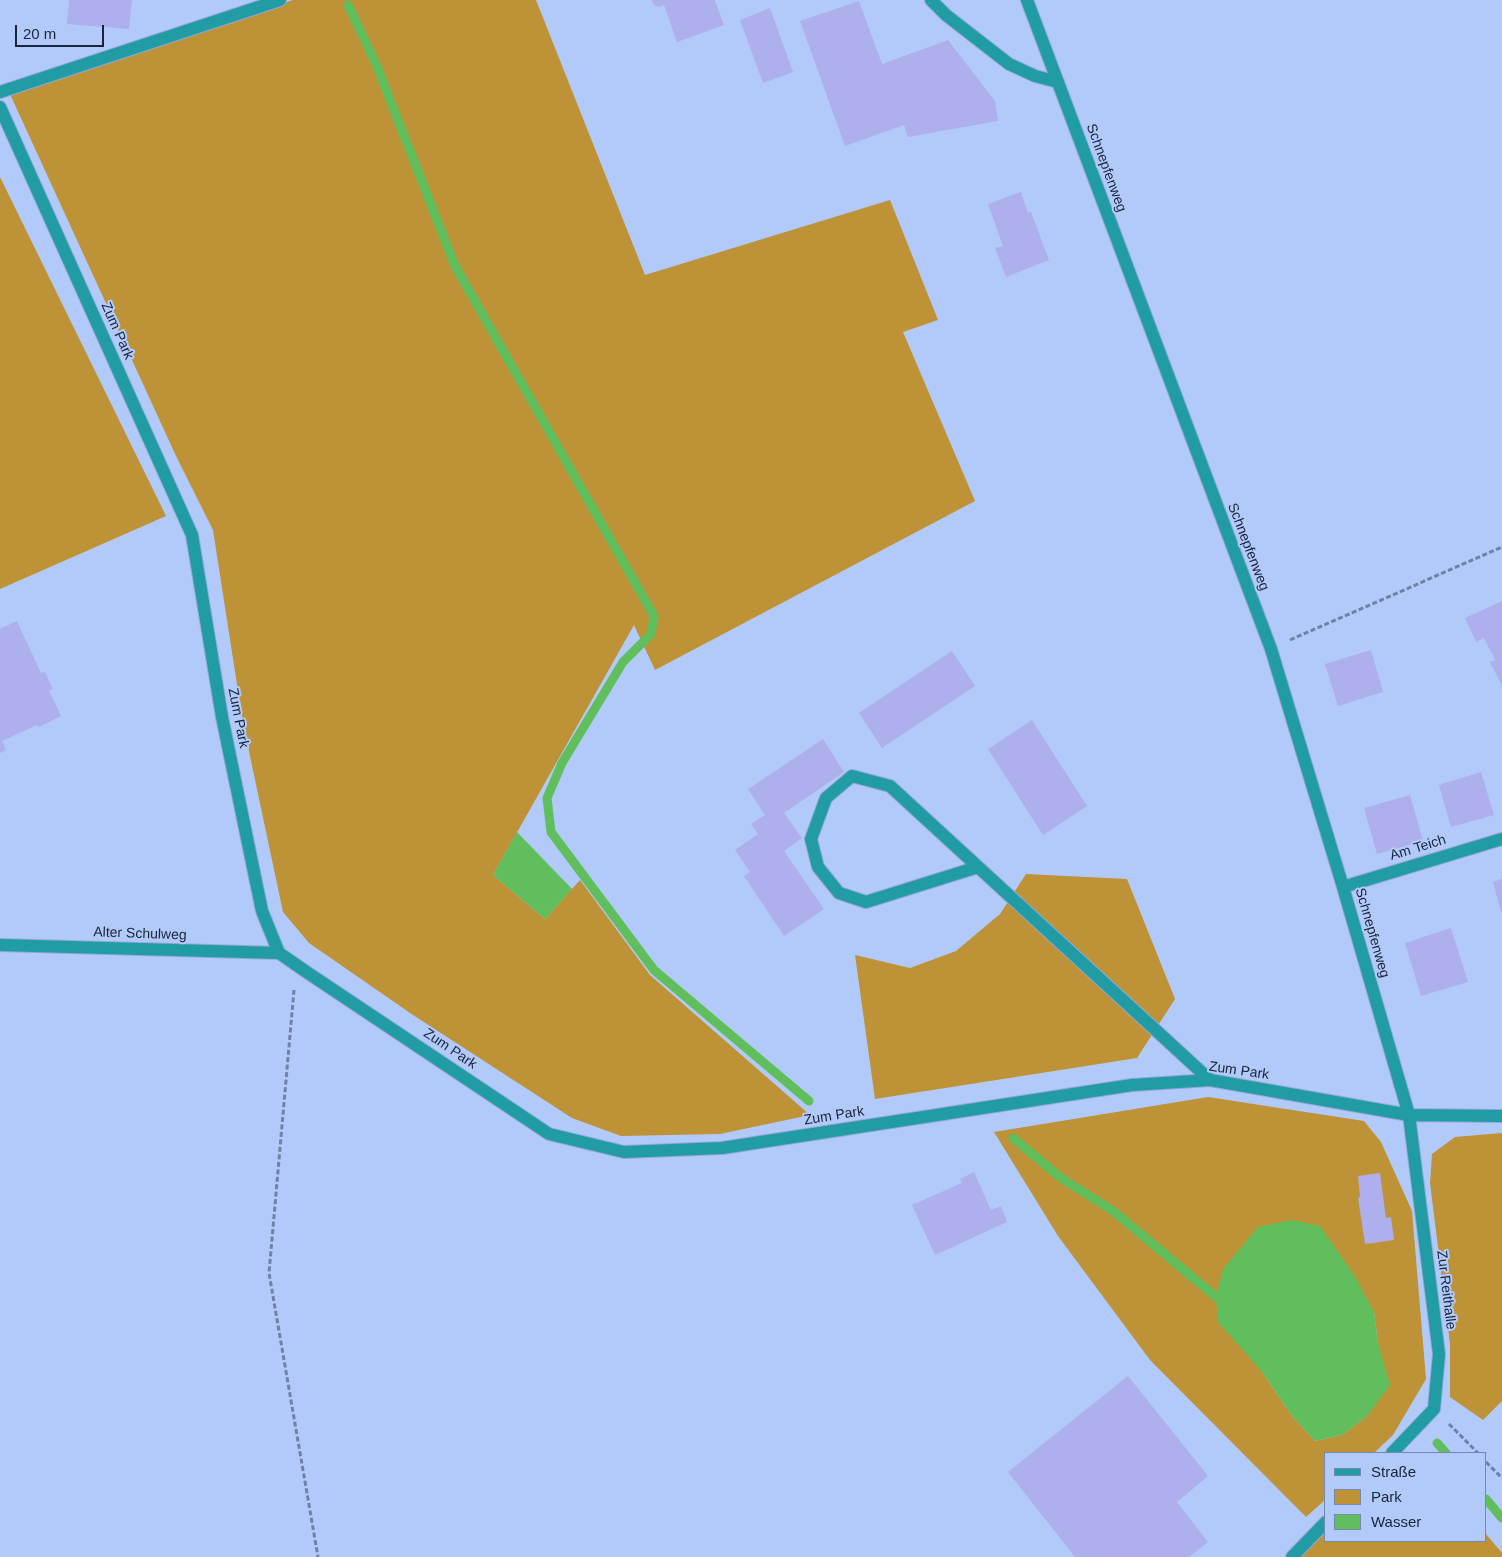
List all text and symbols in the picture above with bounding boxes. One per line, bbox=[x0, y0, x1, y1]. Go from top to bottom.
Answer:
scale bar bbox=[18, 15, 106, 47]
text: 20 m bbox=[23, 25, 56, 42]
street label: Schnepfenweg bbox=[1082, 122, 1130, 214]
street label: Zum Park bbox=[97, 300, 137, 362]
street label: Schnepfenweg bbox=[1224, 501, 1272, 593]
street label: Zum Park bbox=[224, 687, 252, 749]
street label: Am Teich bbox=[1388, 832, 1448, 864]
street label: Schnepfenweg bbox=[1351, 886, 1393, 980]
street label: Alter Schulweg bbox=[93, 924, 187, 944]
street label: Zum Park bbox=[420, 1025, 480, 1073]
street label: Zum Park bbox=[1208, 1058, 1270, 1084]
street label: Zum Park bbox=[803, 1103, 865, 1129]
street label: Zur Reithalle bbox=[1433, 1250, 1459, 1330]
legend bbox=[1324, 1452, 1487, 1542]
text: Straße bbox=[1371, 1463, 1416, 1480]
text: Park bbox=[1371, 1488, 1402, 1505]
text: Wasser bbox=[1371, 1513, 1421, 1530]

